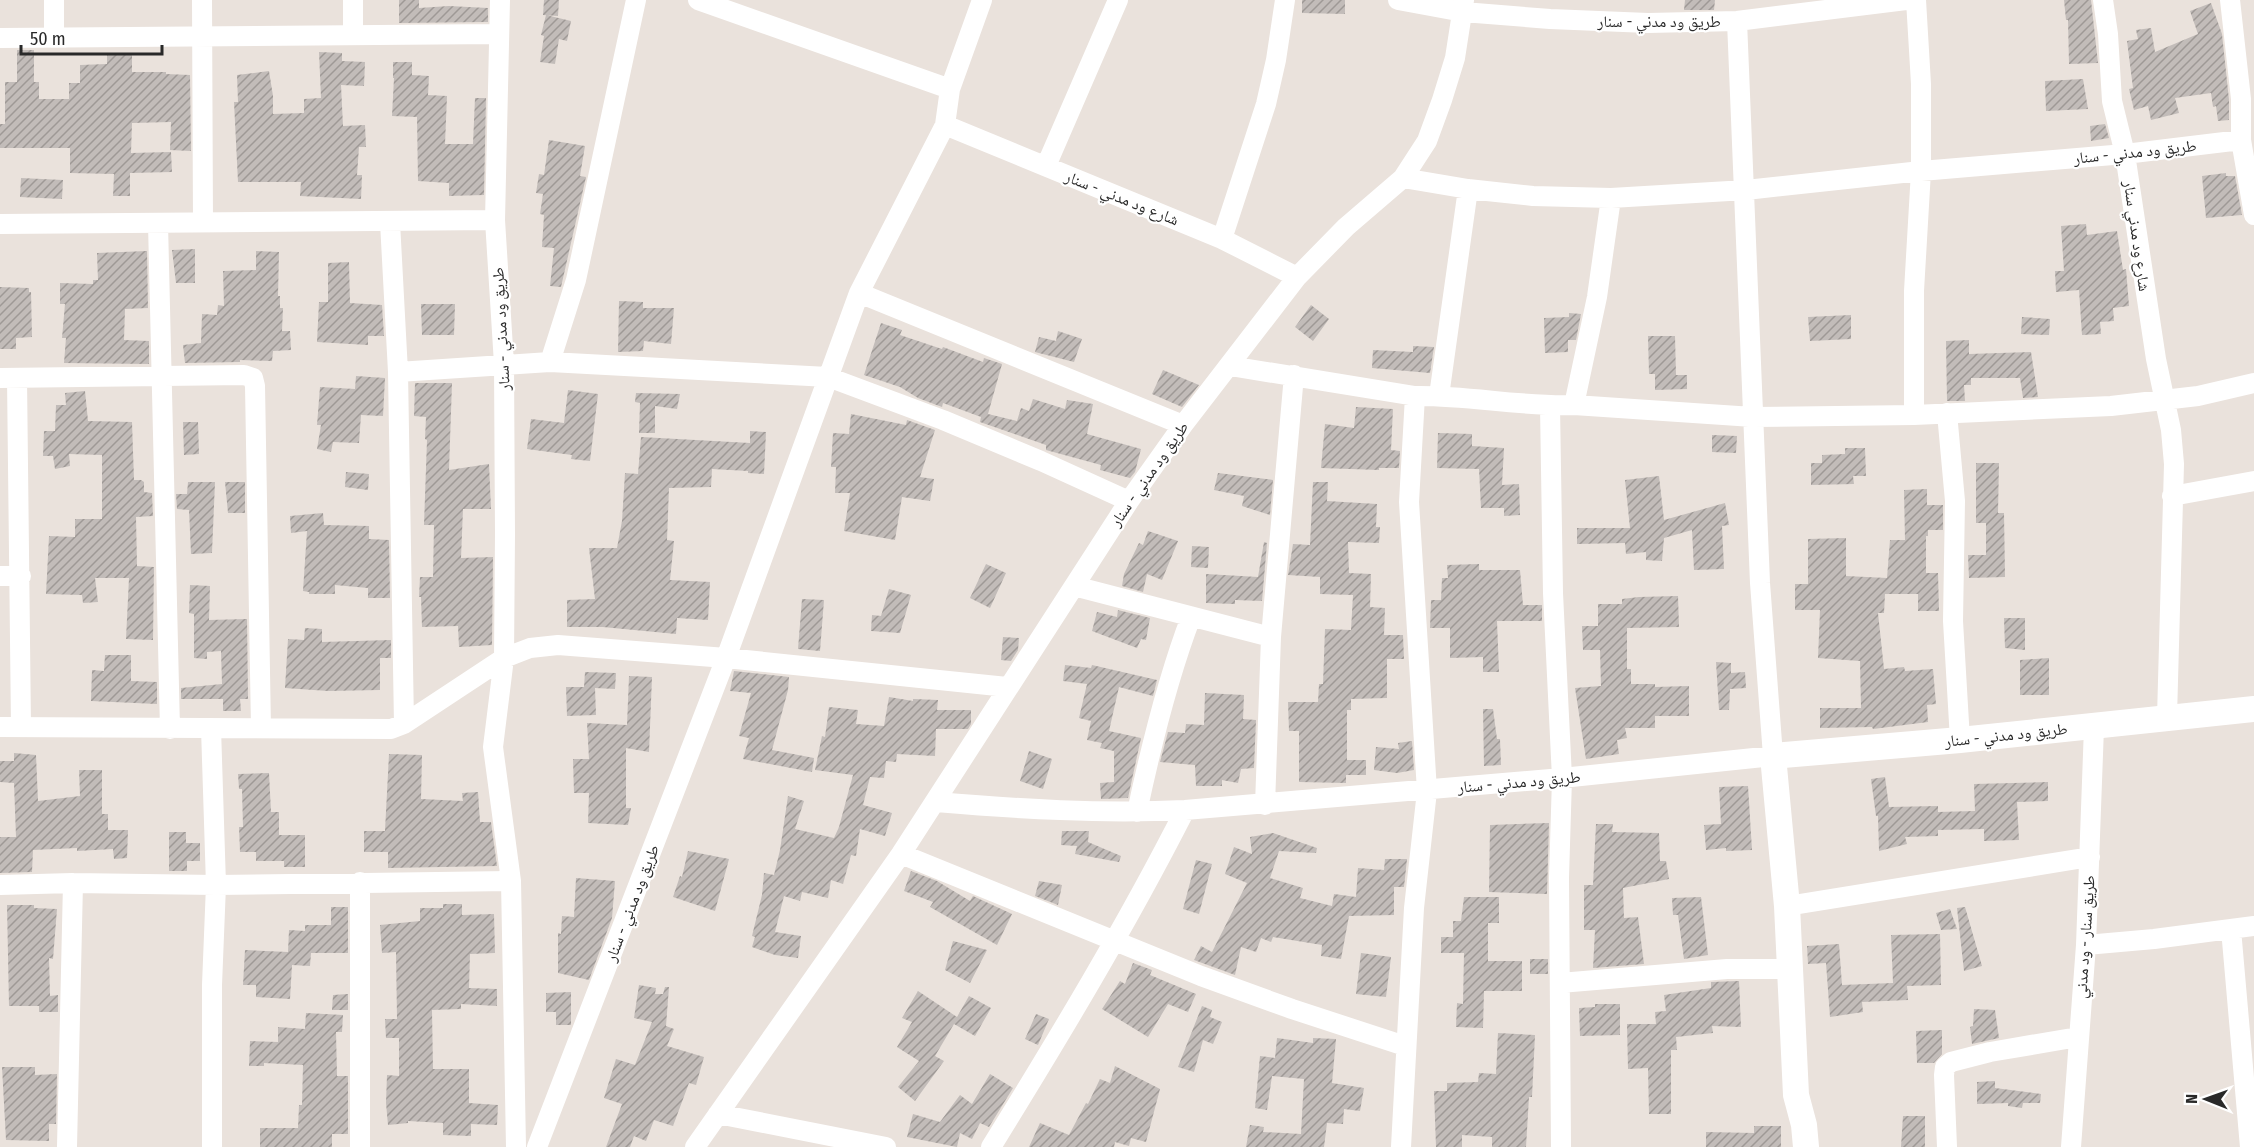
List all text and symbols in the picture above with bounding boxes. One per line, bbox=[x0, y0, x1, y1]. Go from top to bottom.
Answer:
street label: طريق ود مدني - سنار bbox=[1596, 12, 1721, 34]
scale bar bbox=[21, 18, 162, 56]
text: 50 m bbox=[30, 28, 66, 50]
street label: طريق ود مدني - سنار bbox=[2072, 136, 2198, 171]
street label: شارع ود مدني - سنار bbox=[1060, 166, 1182, 232]
street label: شارع ود مدني سنار bbox=[2117, 178, 2154, 293]
street label: طريق ود مدني - سنار bbox=[488, 267, 517, 392]
street label: طريق ود مدني - سنار bbox=[1105, 418, 1195, 533]
street label: طريق ود مدني - سنار bbox=[1943, 719, 2069, 754]
street label: طريق ود مدني - سنار bbox=[1456, 767, 1582, 800]
street label: طريق ود مدني - سنار bbox=[601, 842, 666, 966]
street label: طريق سنار - ود مدني bbox=[2071, 875, 2102, 999]
north arrow bbox=[2176, 1069, 2236, 1129]
text: N bbox=[2182, 1094, 2201, 1104]

